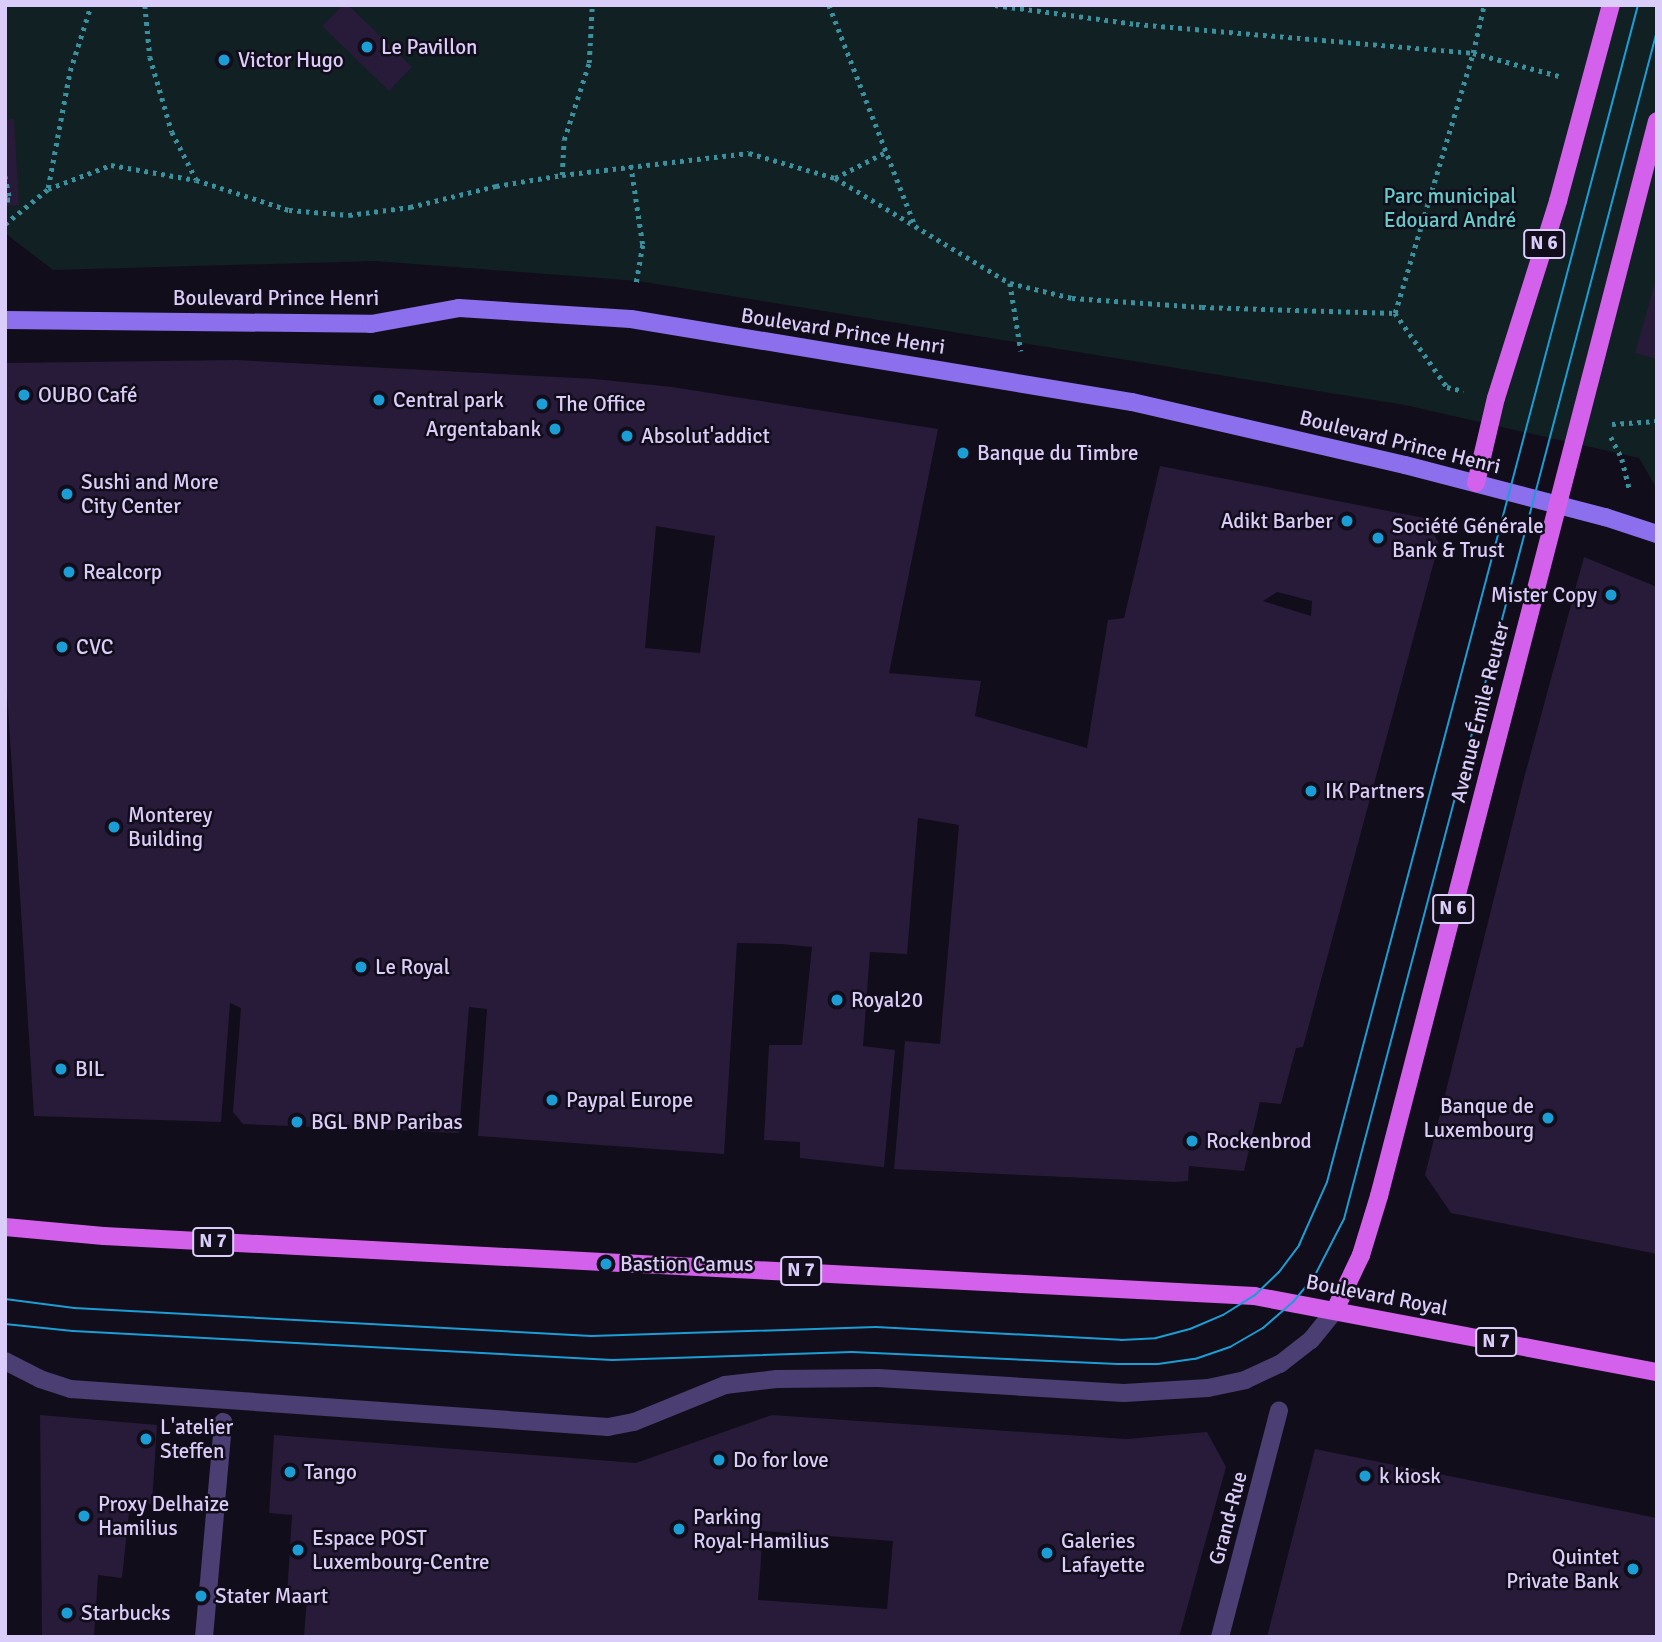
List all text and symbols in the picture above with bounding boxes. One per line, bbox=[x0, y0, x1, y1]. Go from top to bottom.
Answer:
place label: Le Pavillon bbox=[381, 34, 478, 60]
marker: Le Pavillon bbox=[359, 39, 375, 55]
place label: Victor Hugo bbox=[238, 47, 344, 73]
marker: Victor Hugo bbox=[216, 52, 232, 68]
park label: Parc municipal Edouard André bbox=[1383, 183, 1517, 233]
road number: N 6 bbox=[1523, 228, 1565, 260]
street label: Boulevard Prince Henri bbox=[173, 285, 379, 311]
street label: Boulevard Prince Henri bbox=[739, 302, 947, 360]
place label: OUBO Café bbox=[38, 382, 137, 408]
marker: OUBO Café bbox=[16, 387, 32, 403]
place label: Central park bbox=[393, 387, 504, 413]
place label: The Office bbox=[556, 391, 646, 417]
marker: Central park bbox=[371, 392, 387, 408]
marker: The Office bbox=[534, 396, 550, 412]
street label: Boulevard Prince Henri bbox=[1297, 405, 1503, 479]
place label: Argentabank bbox=[426, 416, 541, 442]
marker: Argentabank bbox=[547, 421, 563, 437]
place label: Absolut'addict bbox=[641, 423, 770, 449]
marker: Absolut'addict bbox=[619, 428, 635, 444]
place label: Banque du Timbre bbox=[977, 440, 1138, 466]
marker: Banque du Timbre bbox=[955, 445, 971, 461]
place label: Sushi and More City Center bbox=[81, 469, 219, 519]
marker: Sushi and More City Center bbox=[59, 486, 75, 502]
place label: Adikt Barber bbox=[1221, 508, 1333, 534]
marker: Adikt Barber bbox=[1339, 513, 1355, 529]
place label: Société Générale Bank & Trust bbox=[1392, 513, 1544, 563]
marker: Société Générale Bank & Trust bbox=[1370, 530, 1386, 546]
place label: Realcorp bbox=[83, 559, 162, 585]
marker: Realcorp bbox=[61, 564, 77, 580]
place label: Mister Copy bbox=[1491, 582, 1597, 608]
marker: Mister Copy bbox=[1603, 587, 1619, 603]
street label: Avenue Émile Reuter bbox=[1445, 619, 1515, 805]
place label: CVC bbox=[76, 634, 113, 660]
marker: CVC bbox=[54, 639, 70, 655]
place label: IK Partners bbox=[1325, 778, 1425, 804]
marker: IK Partners bbox=[1303, 783, 1319, 799]
place label: Monterey Building bbox=[128, 802, 212, 852]
marker: Monterey Building bbox=[106, 819, 122, 835]
road number: N 6 bbox=[1432, 894, 1474, 925]
place label: Le Royal bbox=[375, 954, 450, 980]
marker: Le Royal bbox=[353, 959, 369, 975]
place label: Royal20 bbox=[851, 987, 923, 1013]
marker: Royal20 bbox=[829, 992, 845, 1008]
place label: BIL bbox=[75, 1056, 105, 1082]
marker: BIL bbox=[53, 1061, 69, 1077]
place label: Paypal Europe bbox=[566, 1087, 693, 1113]
marker: Paypal Europe bbox=[544, 1092, 560, 1108]
place label: Banque de Luxembourg bbox=[1423, 1093, 1534, 1143]
place label: BGL BNP Paribas bbox=[311, 1109, 463, 1135]
marker: Banque de Luxembourg bbox=[1540, 1110, 1556, 1126]
marker: BGL BNP Paribas bbox=[289, 1114, 305, 1130]
place label: Rockenbrod bbox=[1206, 1128, 1312, 1154]
marker: Rockenbrod bbox=[1184, 1133, 1200, 1149]
road number: N 7 bbox=[192, 1226, 234, 1258]
place label: Bastion Camus bbox=[620, 1251, 753, 1277]
marker: Bastion Camus bbox=[598, 1256, 614, 1272]
road number: N 7 bbox=[780, 1256, 822, 1287]
street label: Boulevard Royal bbox=[1304, 1269, 1450, 1321]
road number: N 7 bbox=[1475, 1326, 1517, 1358]
place label: L'atelier Steffen bbox=[160, 1414, 233, 1464]
marker: L'atelier Steffen bbox=[138, 1431, 154, 1447]
place label: Do for love bbox=[733, 1447, 829, 1473]
marker: Do for love bbox=[711, 1452, 727, 1468]
place label: Tango bbox=[304, 1459, 357, 1485]
place label: k kiosk bbox=[1379, 1463, 1441, 1489]
marker: Tango bbox=[282, 1464, 298, 1480]
street label: Grand-Rue bbox=[1203, 1468, 1253, 1568]
marker: k kiosk bbox=[1357, 1468, 1373, 1484]
place label: Proxy Delhaize Hamilius bbox=[98, 1491, 229, 1541]
place label: Parking Royal-Hamilius bbox=[693, 1504, 829, 1554]
marker: Proxy Delhaize Hamilius bbox=[76, 1508, 92, 1524]
marker: Parking Royal-Hamilius bbox=[671, 1521, 687, 1537]
place label: Espace POST Luxembourg-Centre bbox=[312, 1525, 490, 1575]
place label: Galeries Lafayette bbox=[1061, 1528, 1145, 1578]
marker: Espace POST Luxembourg-Centre bbox=[290, 1542, 306, 1558]
place label: Quintet Private Bank bbox=[1506, 1544, 1619, 1594]
marker: Galeries Lafayette bbox=[1039, 1545, 1055, 1561]
marker: Quintet Private Bank bbox=[1625, 1561, 1641, 1577]
place label: Stater Maart bbox=[215, 1583, 328, 1609]
marker: Stater Maart bbox=[193, 1588, 209, 1604]
place label: Starbucks bbox=[81, 1600, 171, 1626]
marker: Starbucks bbox=[59, 1605, 75, 1621]

